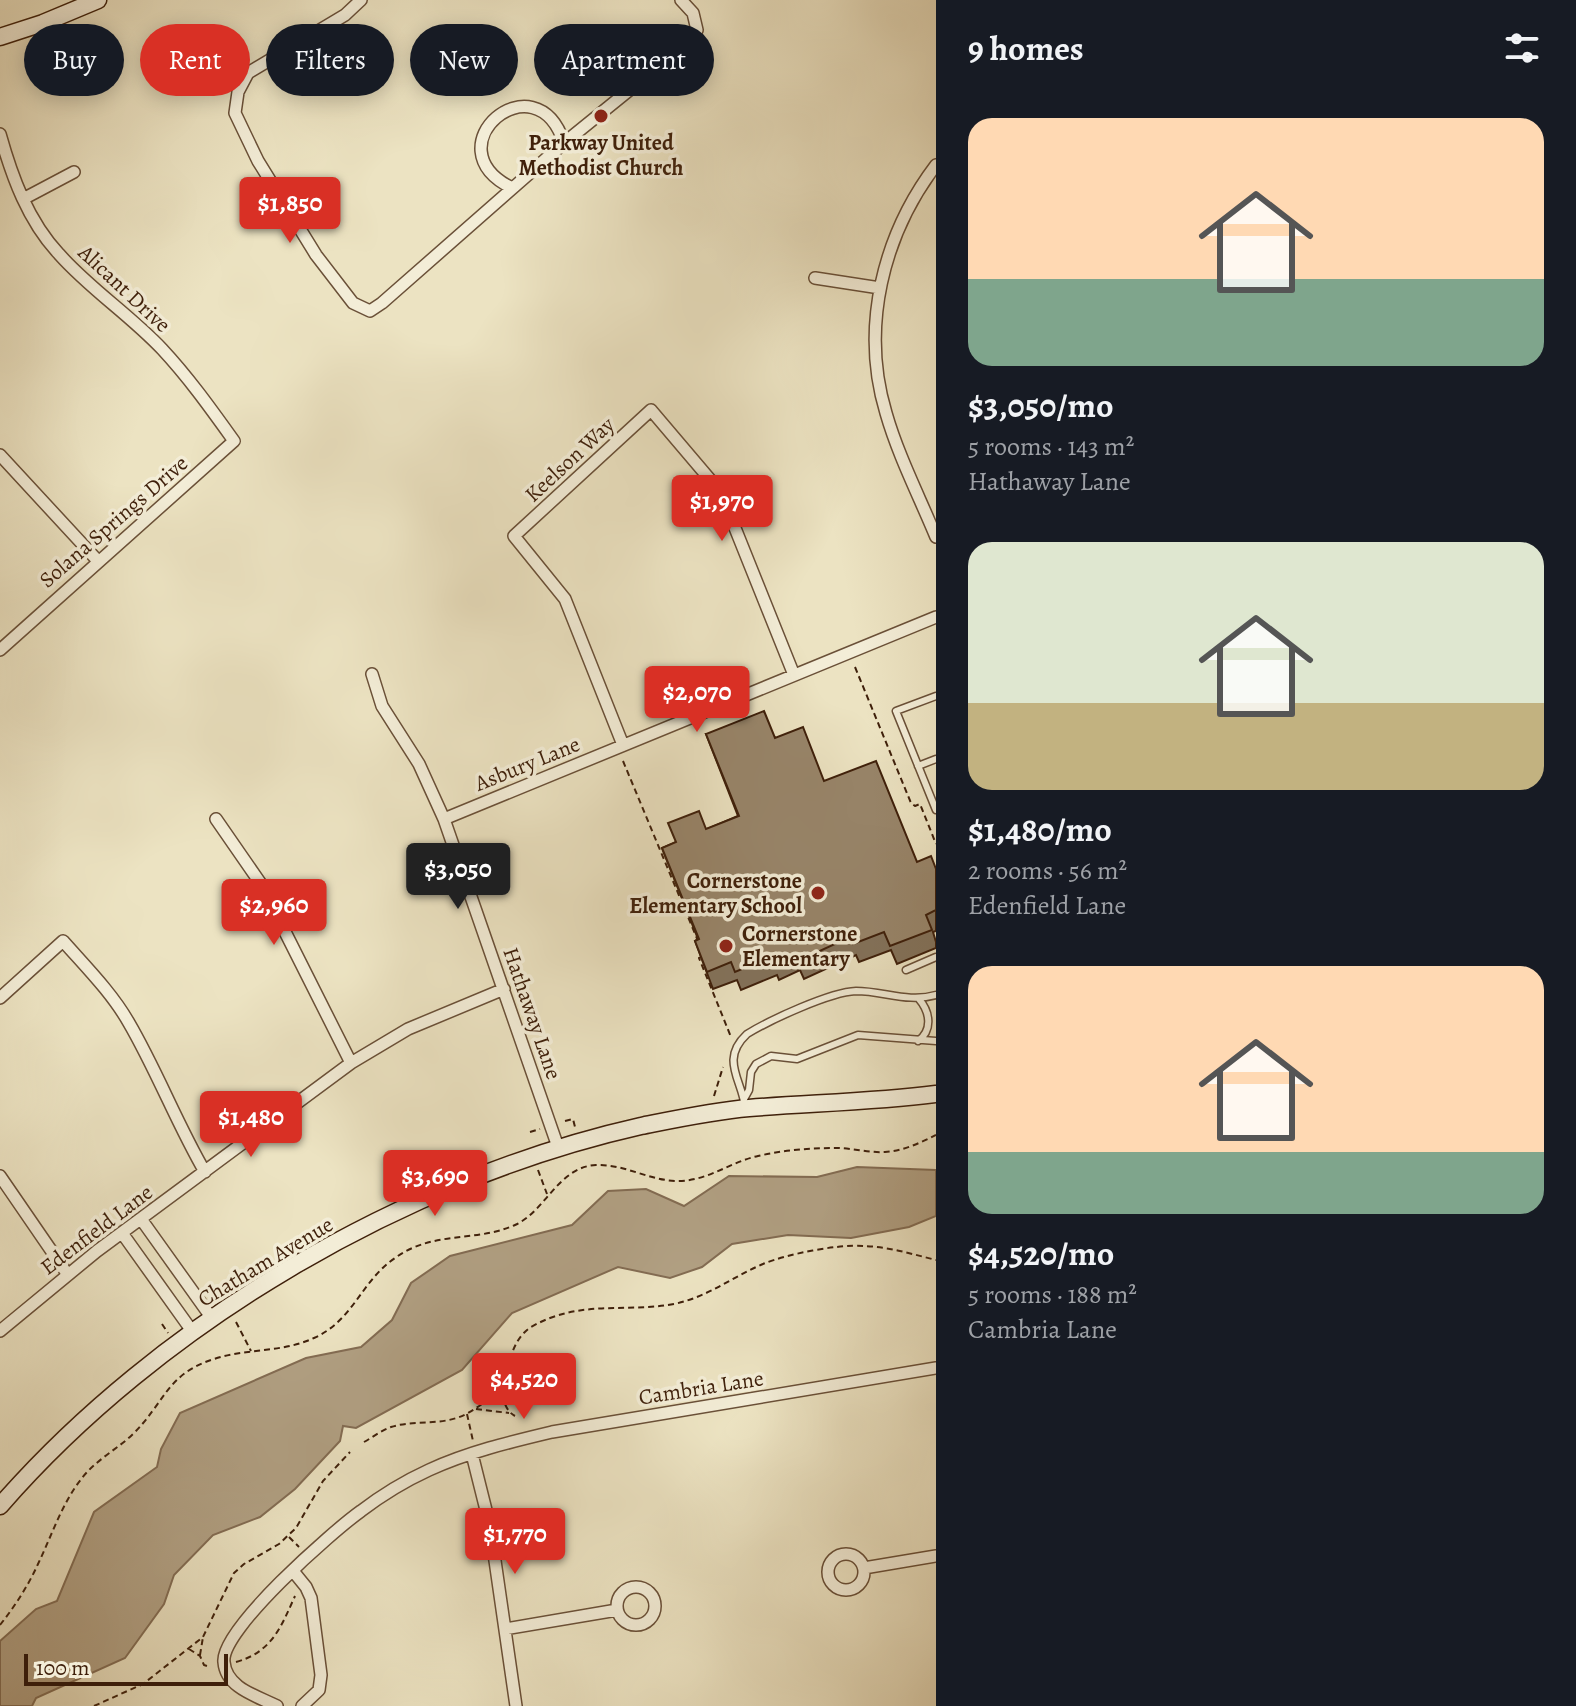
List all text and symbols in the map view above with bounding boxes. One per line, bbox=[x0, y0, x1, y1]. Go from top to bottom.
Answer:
chip: Buy bbox=[24, 24, 124, 96]
chip: Rent bbox=[140, 24, 250, 96]
chip: Filters bbox=[266, 24, 394, 96]
chip: New bbox=[410, 24, 518, 96]
chip: Apartment bbox=[534, 24, 714, 96]
text: 9 homes bbox=[968, 25, 1084, 72]
icon: filters bbox=[1500, 26, 1544, 70]
marker: Parkway United Methodist Church bbox=[592, 107, 610, 125]
place label: Parkway United Methodist Church bbox=[518, 128, 684, 183]
icon: home bbox=[1184, 170, 1328, 314]
pin: $1,850 bbox=[225, 177, 355, 245]
text: $1,850 bbox=[257, 185, 323, 220]
street label: Alicant Drive bbox=[71, 237, 177, 339]
text: $3,050/mo bbox=[968, 382, 1114, 429]
street label: Keelson Way bbox=[518, 410, 621, 509]
text: 5 rooms · 143 m² bbox=[968, 429, 1134, 464]
street label: Solana Springs Drive bbox=[33, 449, 194, 595]
text: Hathaway Lane bbox=[968, 464, 1131, 499]
pin: $1,970 bbox=[657, 475, 787, 543]
text: $1,970 bbox=[690, 483, 754, 518]
icon: home bbox=[1184, 594, 1328, 738]
pin: $2,070 bbox=[632, 666, 762, 734]
text: $2,070 bbox=[663, 674, 731, 709]
street label: Asbury Lane bbox=[469, 729, 584, 799]
text: $1,480/mo bbox=[968, 806, 1112, 853]
pin: $3,050 bbox=[393, 843, 523, 911]
text: $3,050 bbox=[424, 851, 492, 886]
text: 2 rooms · 56 m² bbox=[968, 853, 1127, 888]
place label: Cornerstone Elementary School bbox=[629, 866, 802, 921]
pin: $2,960 bbox=[209, 879, 339, 947]
marker: Cornerstone Elementary School bbox=[809, 884, 827, 902]
text: $2,960 bbox=[240, 887, 308, 922]
text: Edenfield Lane bbox=[968, 888, 1126, 923]
place label: Cornerstone Elementary bbox=[742, 919, 857, 974]
marker: Cornerstone Elementary bbox=[717, 937, 735, 955]
street label: Hathaway Lane bbox=[495, 943, 569, 1083]
icon: home bbox=[1184, 1018, 1328, 1162]
pin: $1,480 bbox=[186, 1091, 316, 1159]
text: $1,480 bbox=[218, 1099, 284, 1134]
pin: $3,690 bbox=[370, 1150, 500, 1218]
text: $3,690 bbox=[401, 1158, 469, 1193]
street label: Edenfield Lane bbox=[34, 1178, 159, 1282]
street label: Chatham Avenue bbox=[192, 1210, 339, 1314]
text: $4,520/mo bbox=[968, 1230, 1114, 1277]
text: 5 rooms · 188 m² bbox=[968, 1277, 1137, 1312]
text: Cambria Lane bbox=[968, 1312, 1117, 1347]
pin: $4,520 bbox=[459, 1353, 589, 1421]
text: $4,520 bbox=[490, 1361, 558, 1396]
street label: Cambria Lane bbox=[637, 1363, 766, 1413]
pin: $1,770 bbox=[450, 1508, 580, 1576]
text: $1,770 bbox=[483, 1516, 547, 1551]
scale bar bbox=[24, 1650, 228, 1686]
text: 100 m bbox=[36, 1653, 90, 1683]

